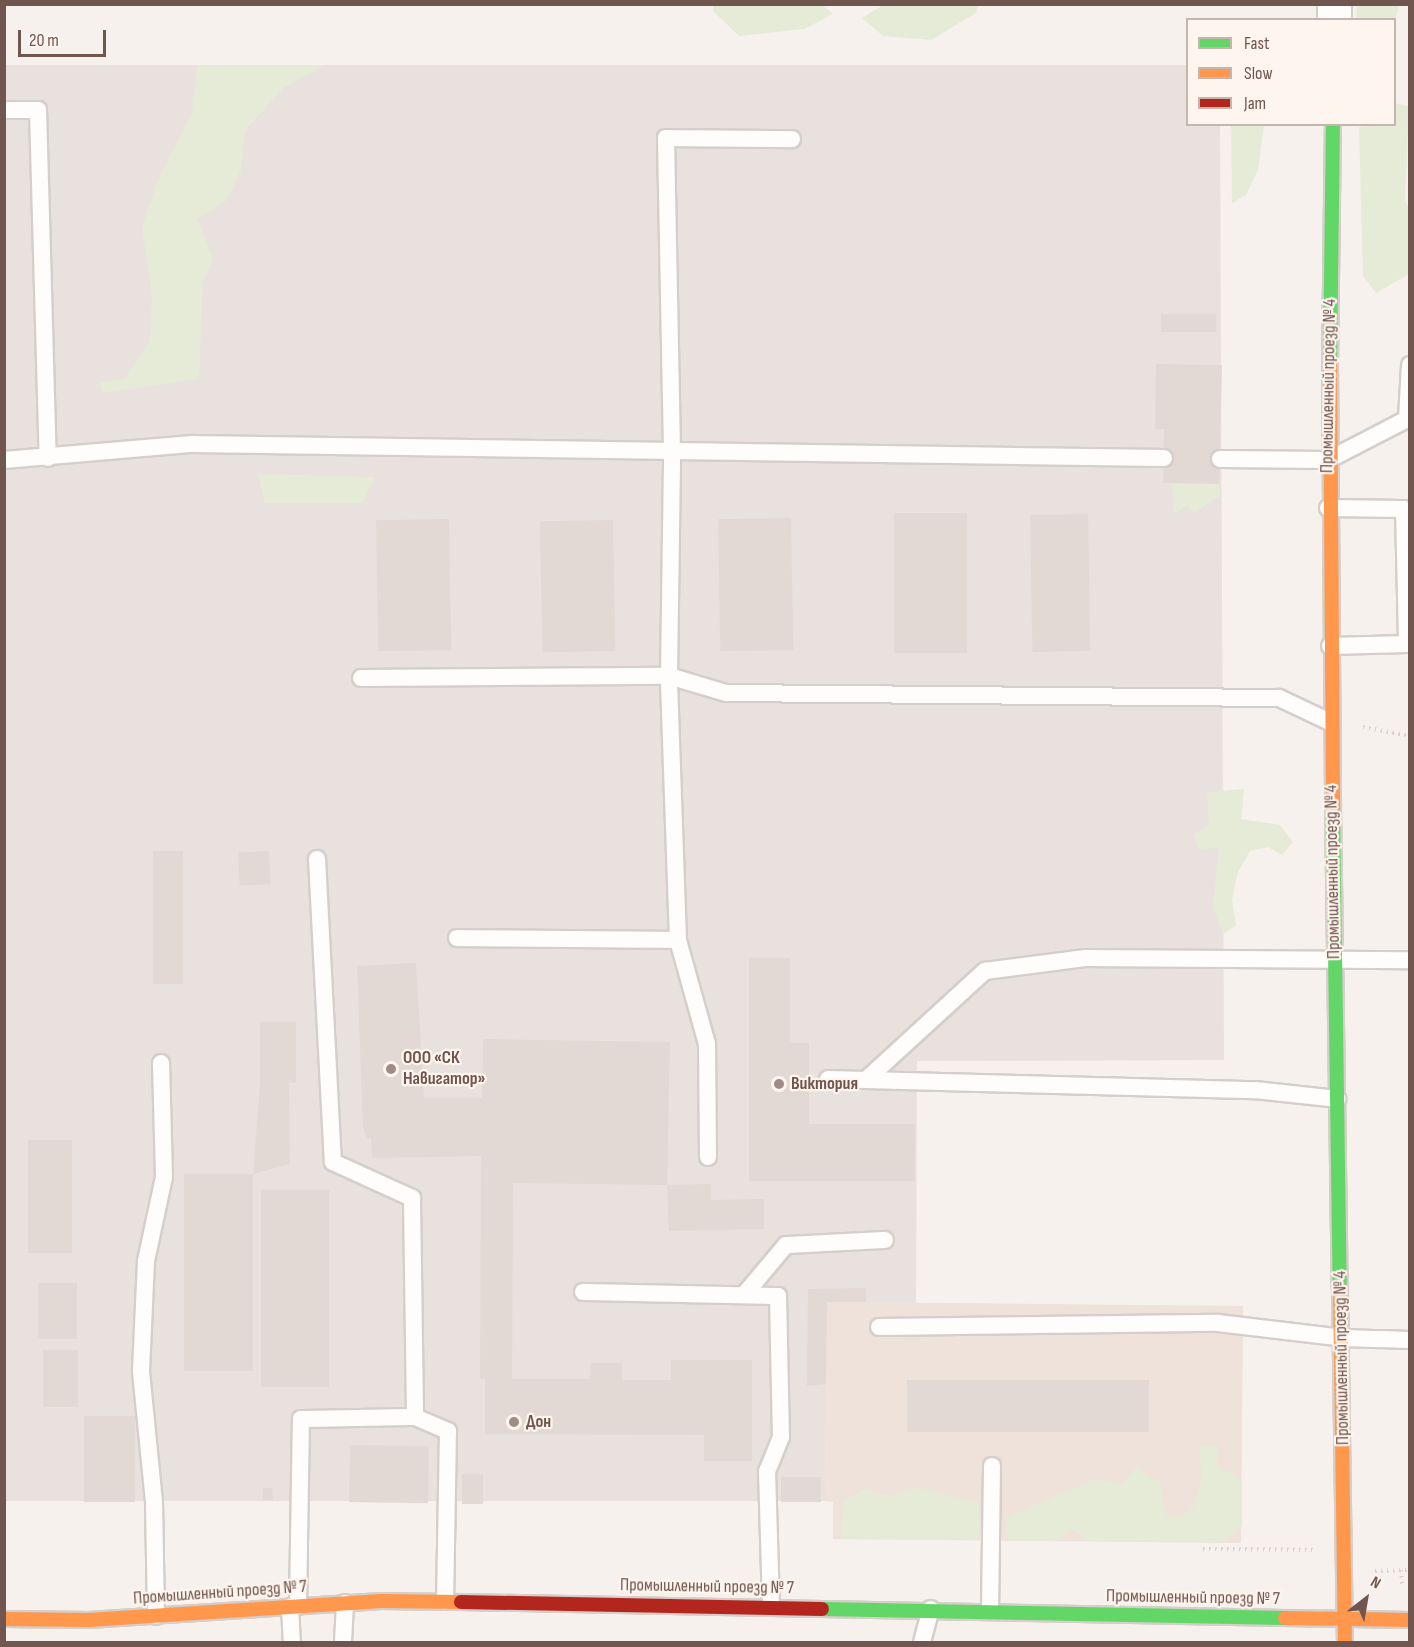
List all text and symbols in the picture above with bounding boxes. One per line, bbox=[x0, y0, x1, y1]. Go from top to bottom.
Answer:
scale bar bbox=[21, 18, 110, 56]
legend bbox=[1186, 18, 1396, 126]
text: 20 m bbox=[29, 30, 59, 51]
text: Fast bbox=[1244, 33, 1269, 54]
text: Slow bbox=[1244, 63, 1273, 84]
text: Jam bbox=[1244, 93, 1266, 114]
street label: Промышленный проезд № 4 bbox=[1317, 299, 1341, 473]
street label: Промышленный проезд № 4 bbox=[1321, 785, 1345, 959]
place label: ООО «СК Навигатор» bbox=[403, 1048, 485, 1090]
marker: ООО «СК Навигатор» bbox=[384, 1062, 398, 1076]
place label: Виктория bbox=[791, 1073, 858, 1095]
marker: Виктория bbox=[772, 1077, 786, 1091]
street label: Промышленный проезд № 4 bbox=[1330, 1271, 1354, 1445]
place label: Дон bbox=[526, 1411, 551, 1433]
marker: Дон bbox=[507, 1415, 521, 1429]
north arrow bbox=[1336, 1569, 1396, 1629]
text: N bbox=[1367, 1573, 1384, 1593]
street label: Промышленный проезд № 7 bbox=[620, 1575, 794, 1599]
street label: Промышленный проезд № 7 bbox=[132, 1576, 308, 1610]
street label: Промышленный проезд № 7 bbox=[1106, 1586, 1280, 1610]

